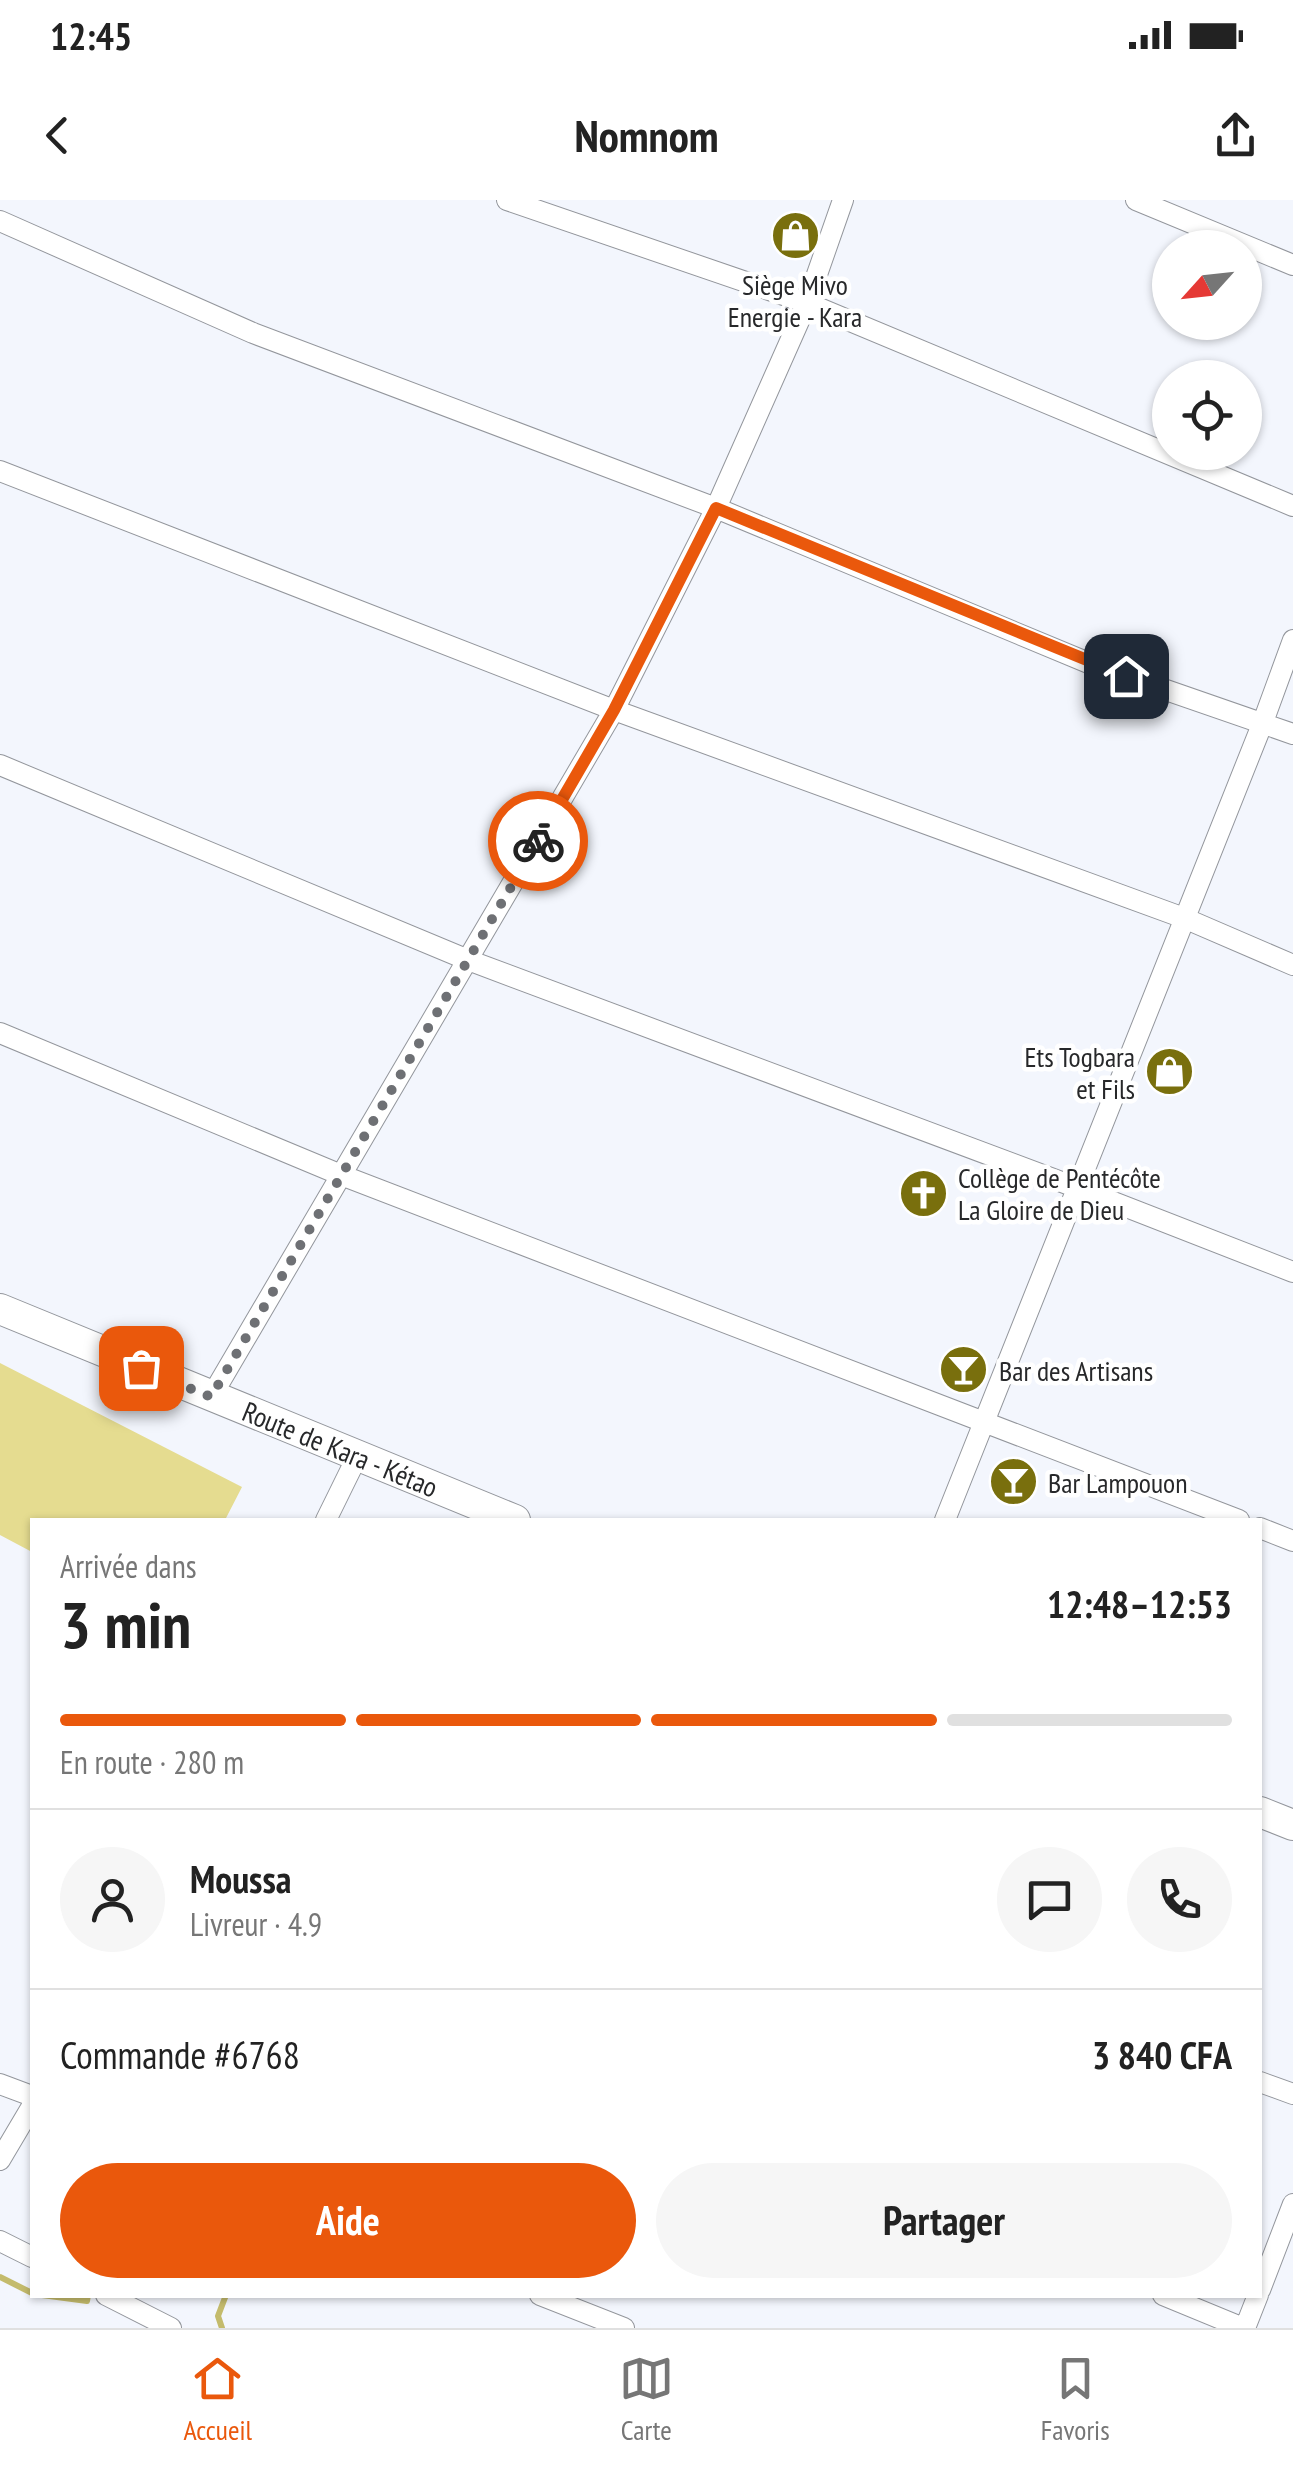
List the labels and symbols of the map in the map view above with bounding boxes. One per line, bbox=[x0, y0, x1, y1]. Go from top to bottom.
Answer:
shop icon: Siège Mivo Energie - Kara bbox=[769, 210, 821, 262]
north arrow bbox=[1152, 230, 1262, 340]
place label: Siège Mivo Energie - Kara bbox=[728, 266, 862, 335]
pin bbox=[1084, 634, 1169, 719]
courier bbox=[488, 791, 588, 891]
place label: Ets Togbara et Fils bbox=[1025, 1038, 1135, 1107]
shop icon: Ets Togbara et Fils bbox=[1144, 1046, 1196, 1098]
place label: Collège de Pentécôte La Gloire de Dieu bbox=[958, 1159, 1161, 1228]
church icon: Collège de Pentécôte La Gloire de Dieu bbox=[897, 1167, 949, 1219]
pin bbox=[99, 1326, 184, 1411]
bar icon: Bar des Artisans bbox=[938, 1344, 990, 1396]
place label: Bar des Artisans bbox=[999, 1352, 1153, 1389]
street label: Route de Kara - Kétao bbox=[237, 1392, 444, 1505]
bar icon: Bar Lampouon bbox=[987, 1456, 1039, 1508]
place label: Bar Lampouon bbox=[1048, 1464, 1187, 1501]

